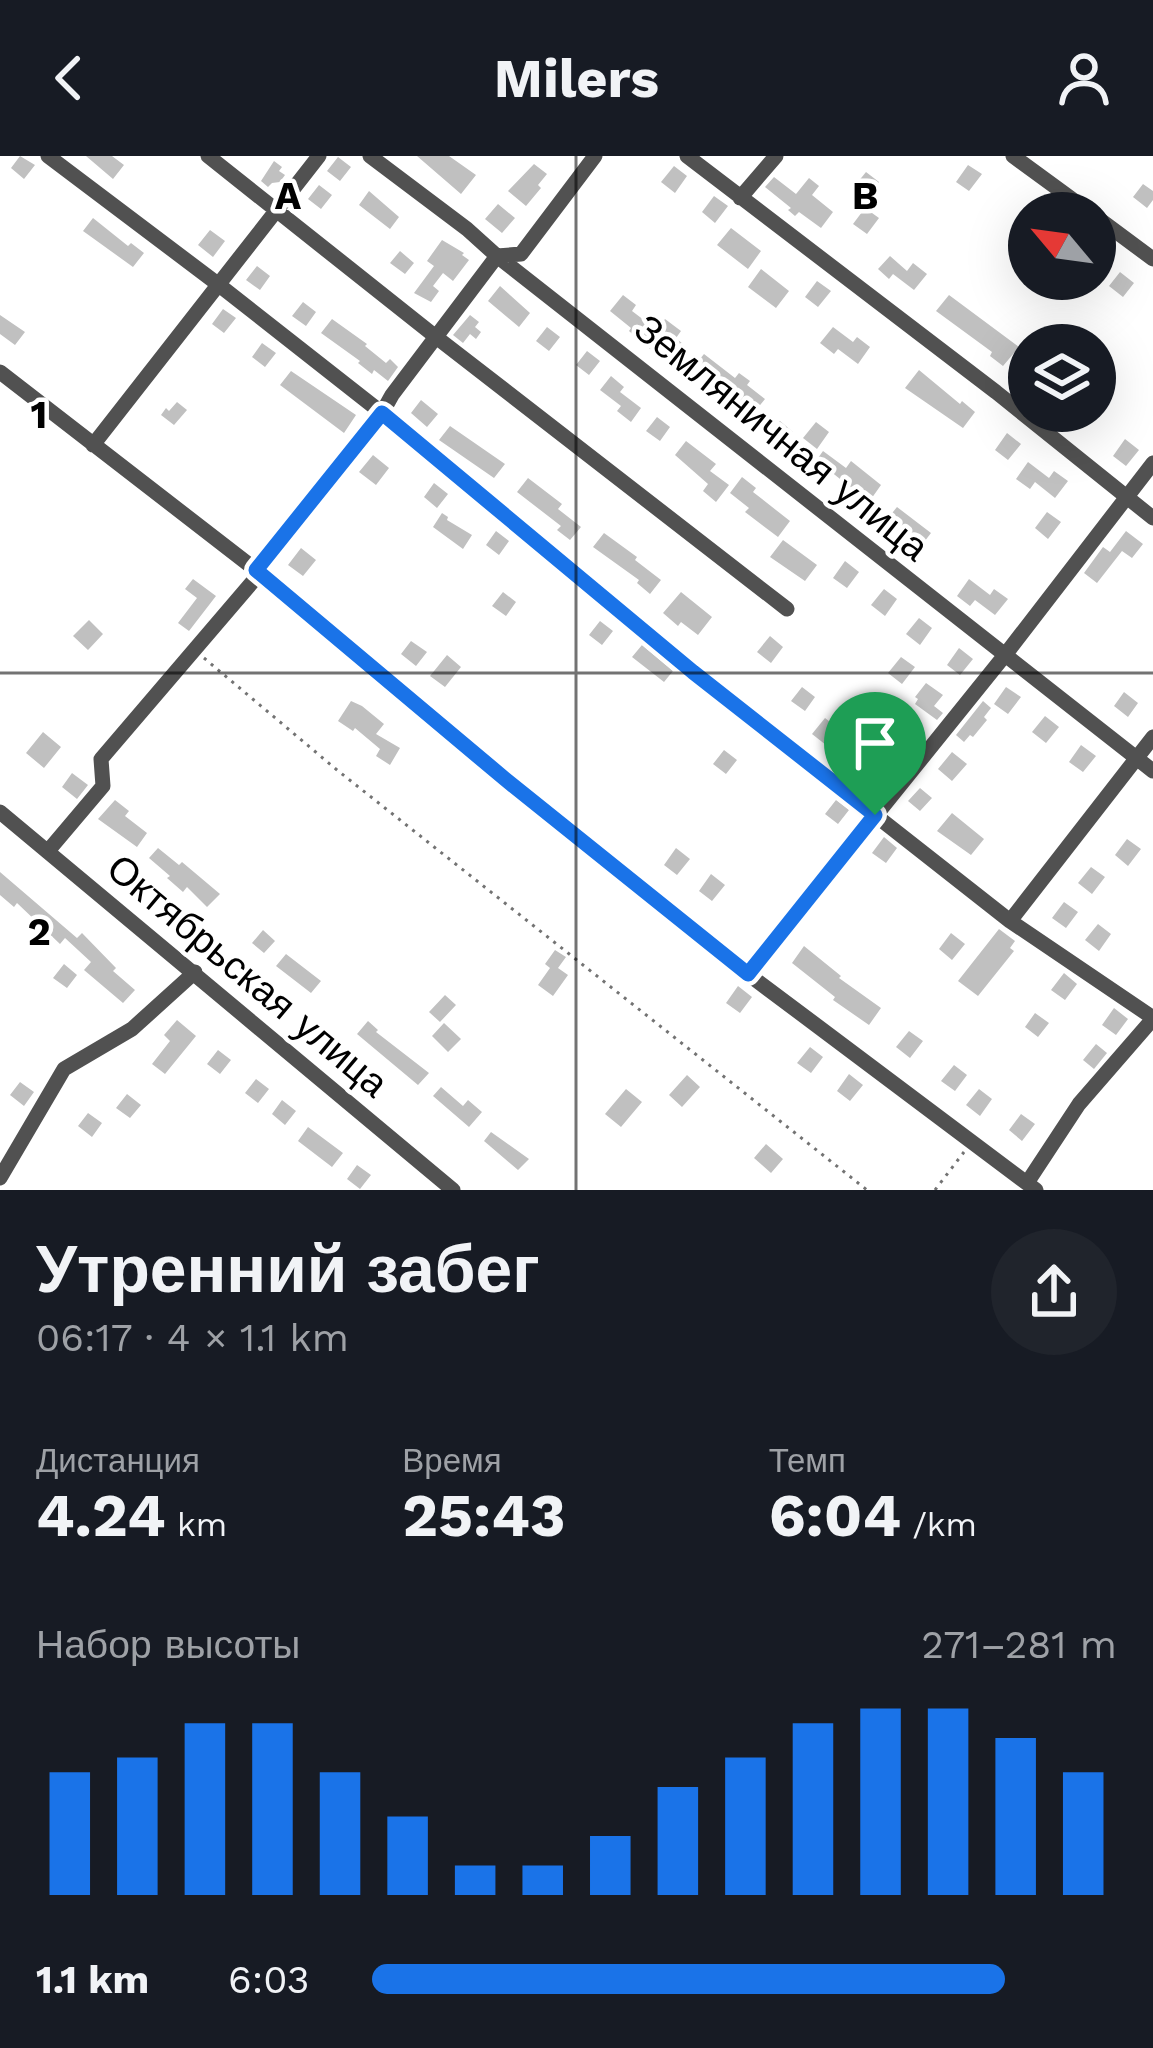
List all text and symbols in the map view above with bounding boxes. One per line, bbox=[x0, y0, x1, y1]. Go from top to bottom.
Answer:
icon: back bbox=[36, 45, 102, 111]
icon: person bbox=[1051, 45, 1117, 111]
text: Milers bbox=[494, 47, 659, 110]
text: A bbox=[275, 173, 302, 218]
text: B bbox=[852, 173, 878, 218]
north arrow bbox=[1008, 192, 1116, 300]
map controls bbox=[1008, 192, 1116, 432]
street label: Земляничная улица bbox=[626, 305, 938, 570]
button: layers bbox=[1008, 324, 1116, 432]
text: 1 bbox=[31, 392, 47, 437]
pin bbox=[824, 692, 926, 815]
icon: arrive bbox=[842, 710, 908, 776]
street label: Октябрьская улица bbox=[98, 845, 397, 1106]
text: 2 bbox=[27, 909, 51, 954]
button: share bbox=[991, 1229, 1117, 1355]
text: Утренний забег bbox=[36, 1231, 540, 1308]
text: 06:17 · 4 × 1.1 km bbox=[36, 1315, 349, 1360]
text: Дистанция bbox=[36, 1441, 200, 1480]
text: Время bbox=[402, 1441, 502, 1480]
text: Темп bbox=[769, 1441, 846, 1480]
text: 4.24 bbox=[36, 1480, 166, 1551]
text: 25:43 bbox=[402, 1480, 566, 1551]
text: 6:04 bbox=[769, 1480, 901, 1551]
text: km bbox=[166, 1505, 227, 1544]
text: /km bbox=[901, 1505, 977, 1544]
text: Набор высоты bbox=[36, 1622, 300, 1667]
text: 271–281 m bbox=[921, 1622, 1117, 1667]
text: 1.1 km bbox=[36, 1957, 149, 2002]
text: 6:03 bbox=[228, 1957, 309, 2002]

